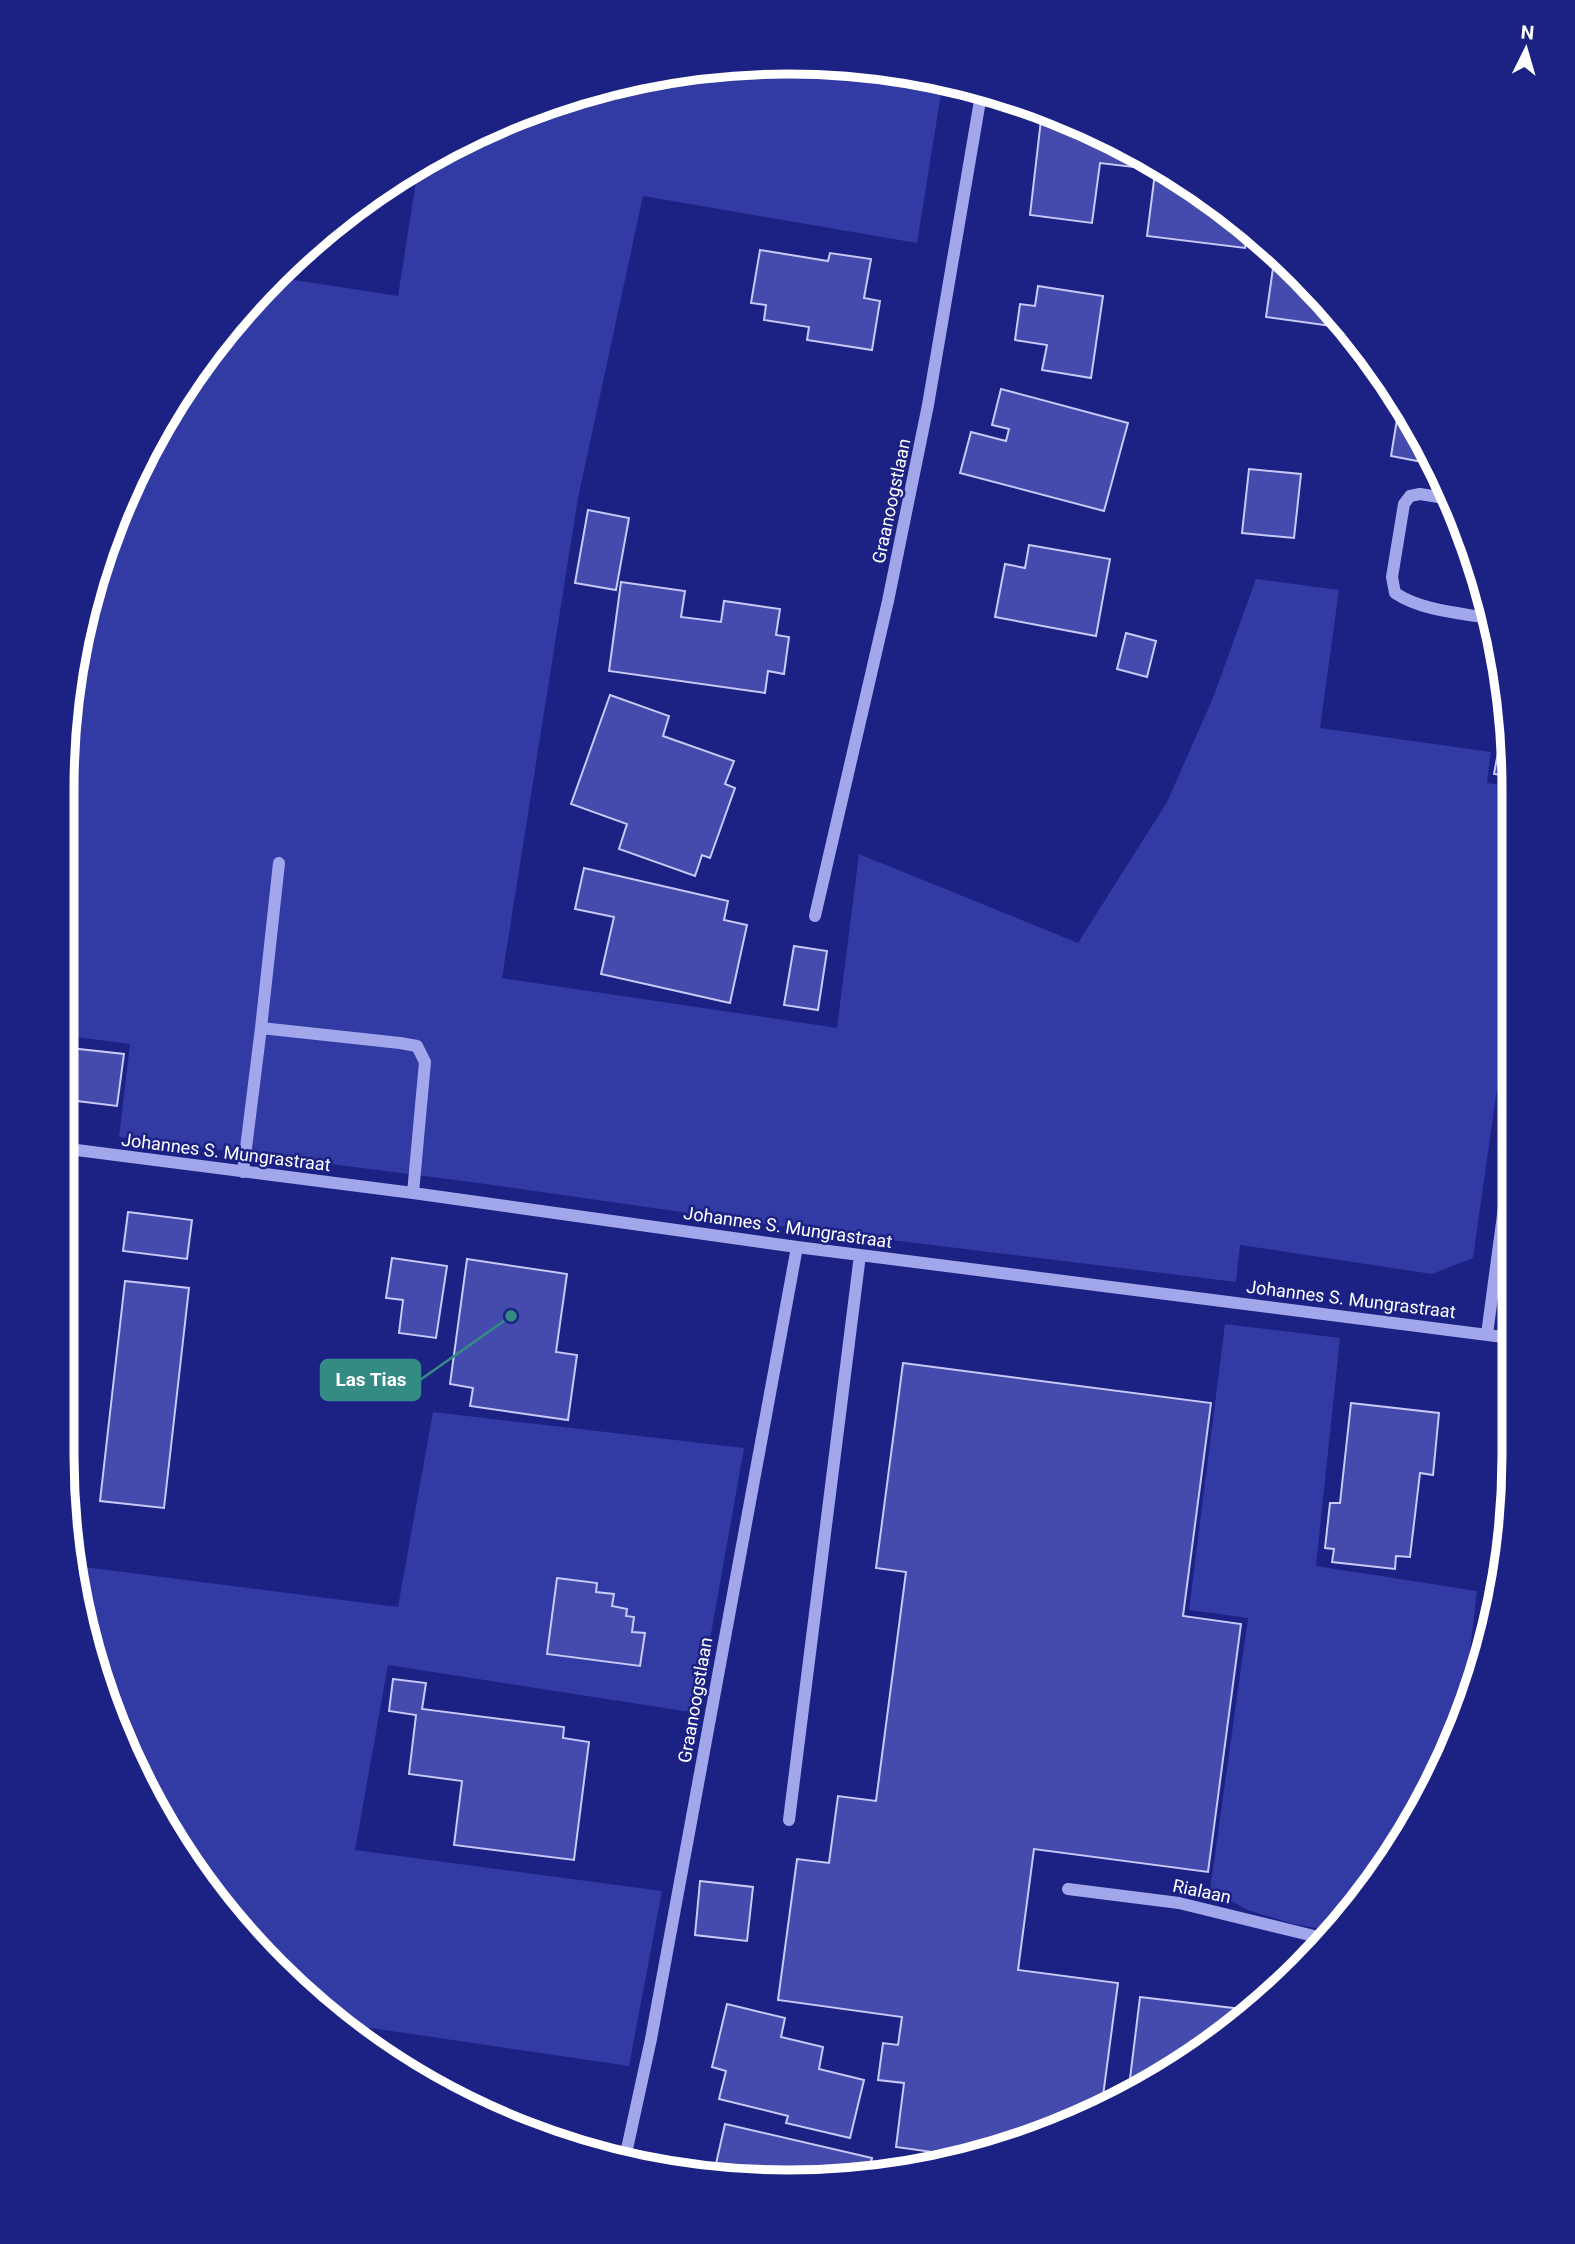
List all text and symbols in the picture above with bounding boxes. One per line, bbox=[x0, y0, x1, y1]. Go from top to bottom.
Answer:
north arrow bbox=[1491, 14, 1561, 84]
text: N bbox=[1520, 21, 1535, 45]
street label: Graanoogstlaan bbox=[868, 437, 914, 565]
street label: Johannes S. Mungrastraat bbox=[120, 1129, 332, 1175]
street label: Johannes S. Mungrastraat bbox=[682, 1202, 894, 1252]
street label: Johannes S. Mungrastraat bbox=[1245, 1276, 1457, 1322]
callout: Las Tias bbox=[321, 1360, 420, 1400]
text: Las Tias bbox=[335, 1368, 407, 1391]
street label: Graanoogstlaan bbox=[674, 1636, 716, 1764]
street label: Rialaan bbox=[1171, 1875, 1233, 1907]

